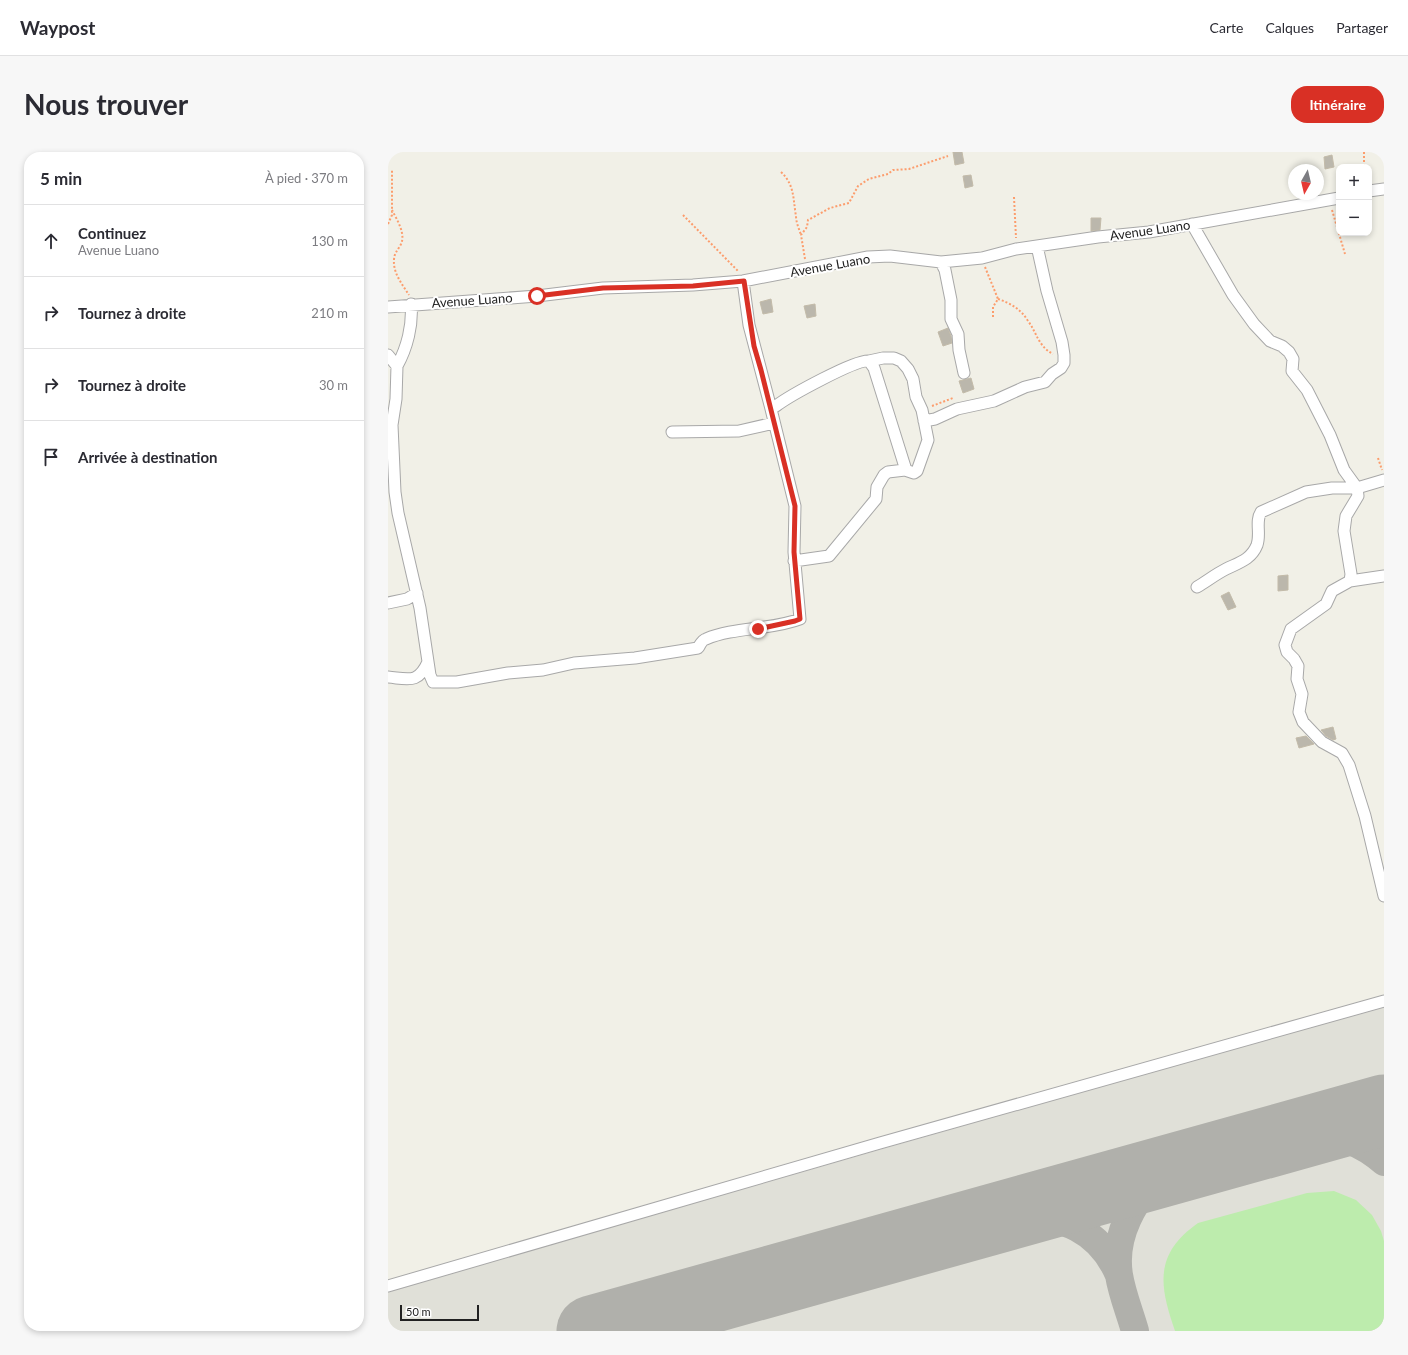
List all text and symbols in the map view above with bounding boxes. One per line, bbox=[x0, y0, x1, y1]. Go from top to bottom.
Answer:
text: Waypost bbox=[20, 16, 95, 39]
text: Carte bbox=[1210, 19, 1243, 36]
text: Calques bbox=[1265, 19, 1314, 36]
text: Partager bbox=[1336, 19, 1388, 36]
button: Itinéraire bbox=[1291, 86, 1384, 123]
text: Nous trouver bbox=[24, 87, 188, 121]
north arrow bbox=[1288, 164, 1324, 200]
map controls bbox=[1336, 164, 1372, 236]
button: + bbox=[1336, 164, 1372, 200]
text: 5 min bbox=[40, 168, 82, 189]
text: À pied · 370 m bbox=[265, 170, 348, 186]
button: − bbox=[1336, 200, 1372, 236]
street label: Avenue Luano bbox=[1109, 216, 1191, 244]
text: Continuez bbox=[78, 224, 146, 242]
icon: ahead bbox=[40, 230, 62, 252]
text: 130 m bbox=[311, 233, 348, 249]
text: Avenue Luano bbox=[78, 242, 159, 258]
street label: Avenue Luano bbox=[789, 250, 871, 280]
route start bbox=[528, 287, 546, 305]
street label: Avenue Luano bbox=[431, 289, 513, 311]
icon: right bbox=[40, 302, 62, 324]
text: Tournez à droite bbox=[78, 304, 186, 322]
text: 210 m bbox=[311, 305, 348, 321]
icon: right bbox=[40, 374, 62, 396]
text: Tournez à droite bbox=[78, 376, 186, 394]
text: 30 m bbox=[319, 377, 348, 393]
icon: arrive bbox=[40, 446, 62, 468]
text: Arrivée à destination bbox=[78, 448, 217, 466]
route end bbox=[749, 620, 767, 638]
scale bar bbox=[400, 1303, 479, 1322]
text: 50 m bbox=[406, 1305, 431, 1318]

